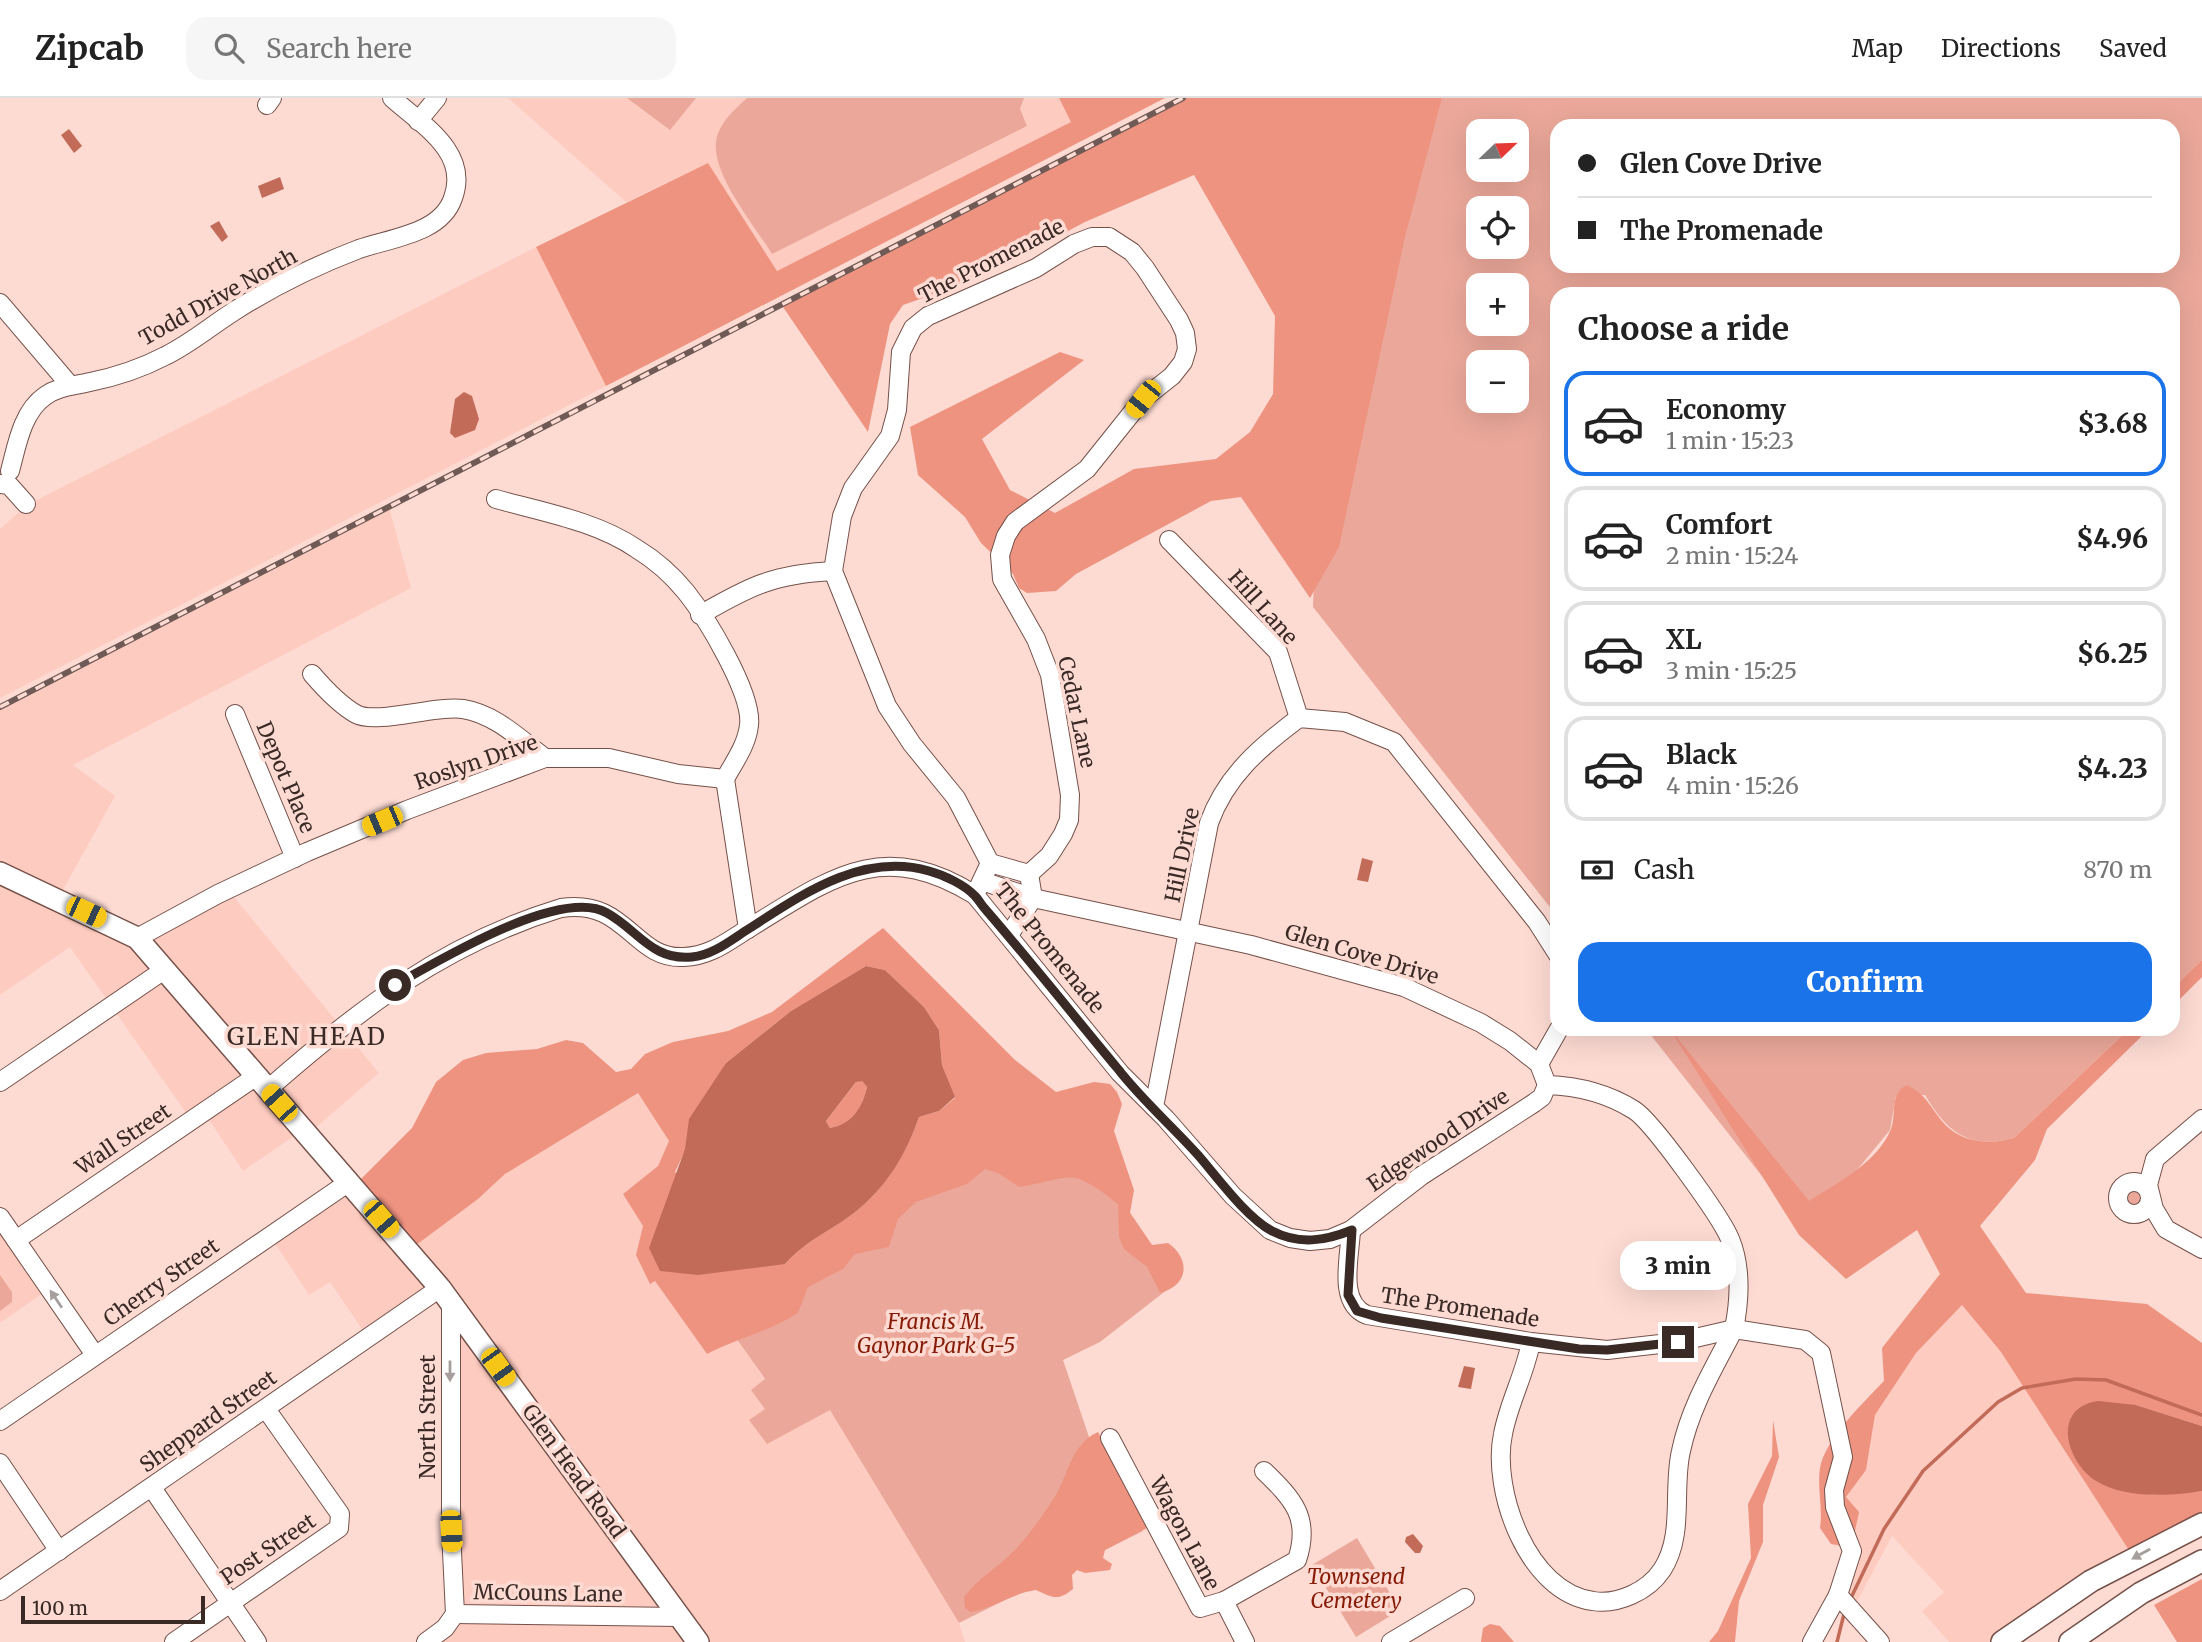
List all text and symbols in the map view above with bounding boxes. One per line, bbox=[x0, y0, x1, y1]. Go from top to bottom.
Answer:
search box bbox=[186, 17, 676, 80]
text: Zipcab bbox=[35, 28, 144, 69]
icon: search bbox=[210, 29, 248, 67]
text: Search here bbox=[266, 32, 412, 65]
text: Map bbox=[1852, 33, 1903, 64]
text: Directions bbox=[1941, 33, 2061, 64]
text: Saved bbox=[2099, 33, 2167, 64]
north arrow bbox=[1466, 119, 1530, 182]
map controls bbox=[1466, 119, 1529, 413]
text: Glen Cove Drive bbox=[1620, 147, 1822, 180]
button: locate bbox=[1466, 196, 1529, 259]
street label: The Promenade bbox=[914, 213, 1068, 309]
text: The Promenade bbox=[1620, 214, 1823, 247]
street label: Todd Drive North bbox=[134, 242, 302, 352]
button: + bbox=[1466, 273, 1529, 336]
text: Choose a ride bbox=[1578, 309, 1789, 349]
button: − bbox=[1466, 350, 1529, 413]
car bbox=[1122, 376, 1165, 422]
icon: car bbox=[1582, 392, 1645, 455]
text: Economy bbox=[1666, 393, 1786, 426]
text: $3.68 bbox=[2078, 407, 2148, 440]
text: 1 min · 15:23 bbox=[1666, 426, 1794, 455]
icon: car bbox=[1582, 507, 1645, 570]
text: Comfort bbox=[1666, 508, 1772, 541]
text: $4.96 bbox=[2076, 522, 2148, 555]
text: 2 min · 15:24 bbox=[1666, 541, 1799, 570]
street label: Hill Lane bbox=[1222, 564, 1304, 650]
icon: car bbox=[1582, 622, 1645, 685]
text: XL bbox=[1666, 623, 1702, 656]
text: $6.25 bbox=[2077, 637, 2148, 670]
street label: Cedar Lane bbox=[1052, 654, 1102, 770]
text: 3 min · 15:25 bbox=[1666, 656, 1797, 685]
street label: Depot Place bbox=[250, 717, 322, 837]
street label: Roslyn Drive bbox=[411, 728, 541, 796]
icon: car bbox=[1582, 737, 1645, 800]
text: Black bbox=[1666, 738, 1737, 771]
text: $4.23 bbox=[2076, 752, 2148, 785]
text: 4 min · 15:26 bbox=[1666, 771, 1799, 800]
car bbox=[359, 803, 406, 839]
street label: Hill Drive bbox=[1159, 805, 1205, 905]
icon: cash bbox=[1578, 851, 1616, 889]
text: Cash bbox=[1634, 853, 1695, 886]
text: 870 m bbox=[2083, 855, 2152, 884]
street label: The Promenade bbox=[989, 877, 1111, 1019]
car bbox=[63, 894, 110, 930]
street label: Glen Cove Drive bbox=[1282, 918, 1442, 990]
button: Confirm bbox=[1578, 942, 2152, 1022]
route start bbox=[379, 969, 411, 1001]
district label: GLEN HEAD bbox=[227, 1021, 387, 1052]
car bbox=[258, 1080, 301, 1126]
street label: Edgewood Drive bbox=[1362, 1083, 1514, 1197]
street label: Wall Street bbox=[69, 1097, 176, 1181]
car bbox=[360, 1196, 403, 1242]
street label: Cherry Street bbox=[98, 1232, 224, 1332]
callout: 3 min bbox=[1620, 1240, 1736, 1290]
text: 3 min bbox=[1645, 1251, 1711, 1280]
street label: The Promenade bbox=[1379, 1281, 1541, 1333]
one-way arrow bbox=[49, 1290, 63, 1308]
park label: Francis M. Gaynor Park G-5 bbox=[857, 1308, 1015, 1359]
route end bbox=[1662, 1326, 1694, 1358]
car bbox=[478, 1344, 519, 1390]
street label: North Street bbox=[414, 1355, 441, 1479]
one-way arrow bbox=[444, 1361, 456, 1383]
street label: Sheppard Street bbox=[134, 1364, 282, 1478]
street label: Glen Head Road bbox=[516, 1399, 632, 1544]
street label: Wagon Lane bbox=[1143, 1471, 1226, 1594]
street label: Post Street bbox=[215, 1507, 321, 1591]
car bbox=[440, 1509, 463, 1553]
one-way arrow bbox=[2131, 1548, 2150, 1560]
park label: Townsend Cemetery bbox=[1307, 1563, 1405, 1614]
street label: McCouns Lane bbox=[473, 1578, 623, 1608]
scale bar bbox=[21, 1593, 205, 1625]
text: 100 m bbox=[32, 1596, 88, 1620]

